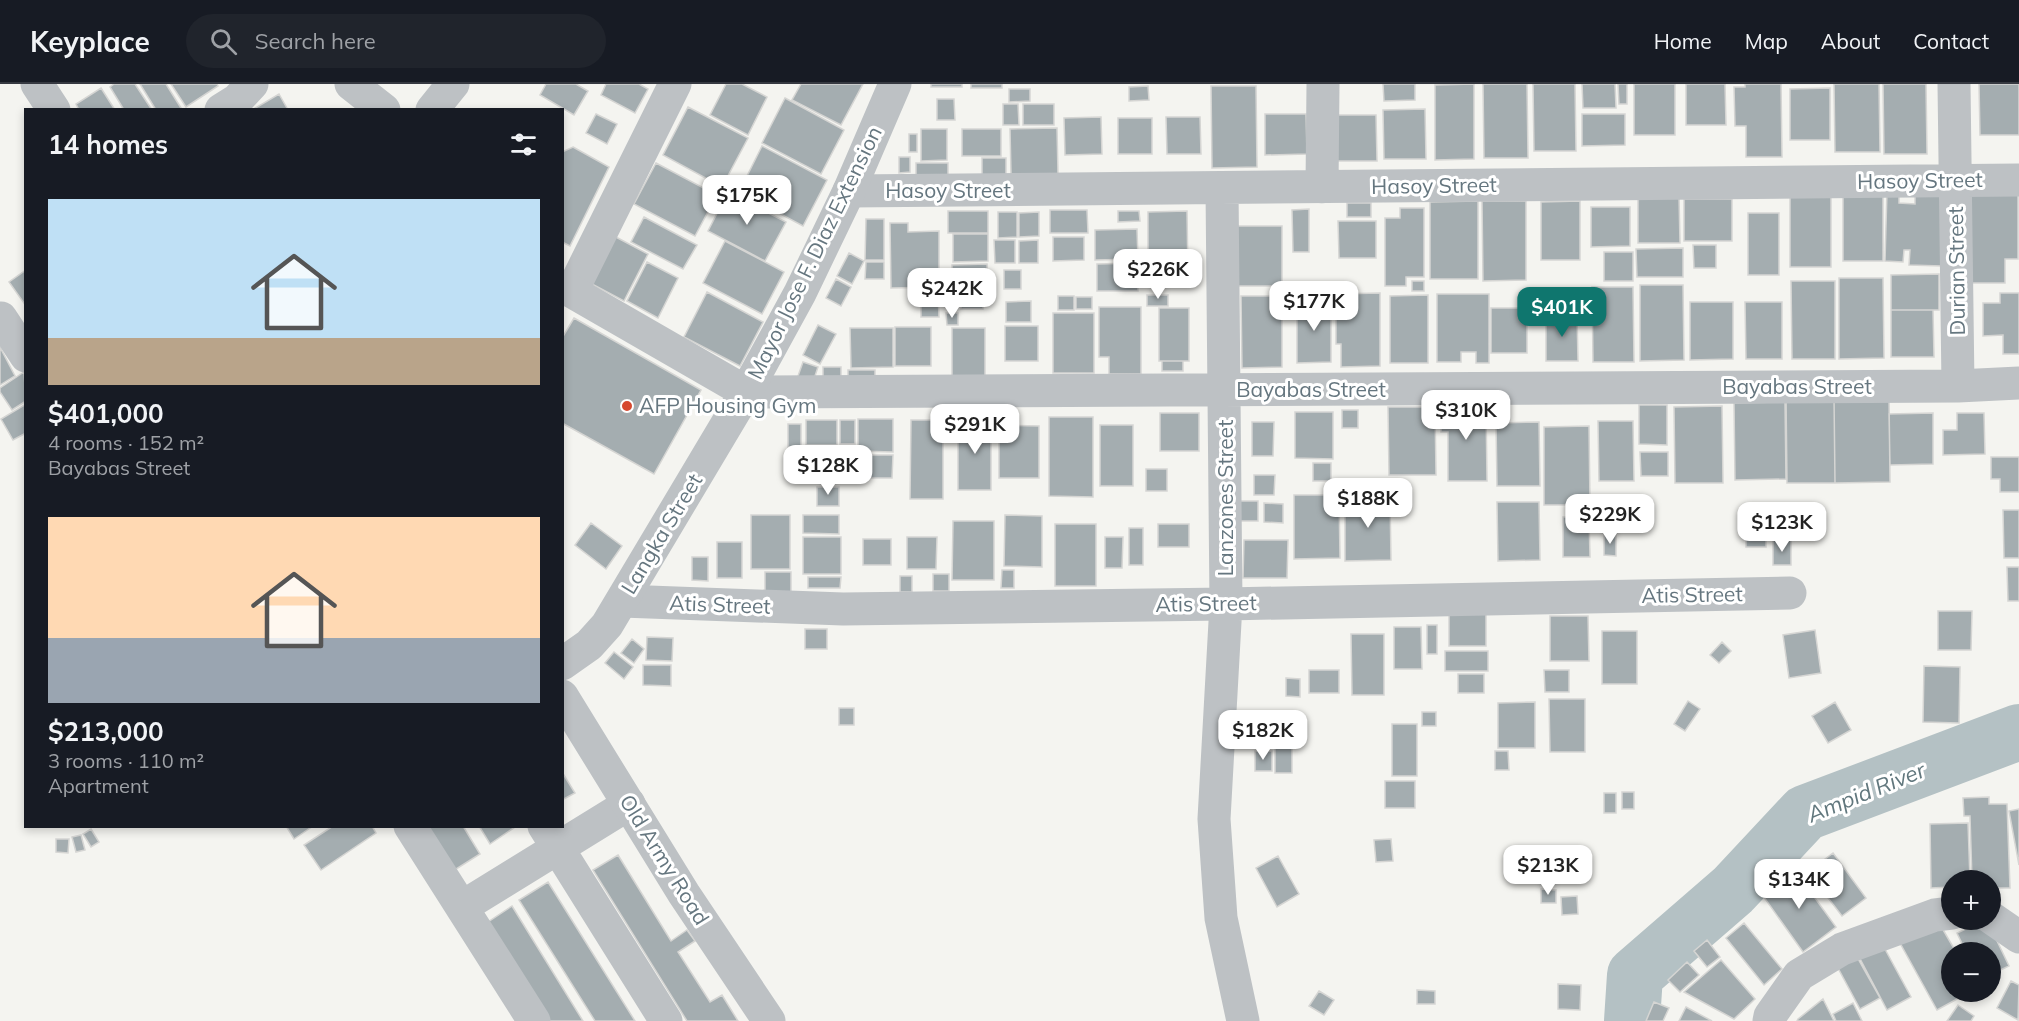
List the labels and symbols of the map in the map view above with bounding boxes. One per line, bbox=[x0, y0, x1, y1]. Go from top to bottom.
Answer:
street label: Mayor Jose F. Diaz Extension bbox=[741, 122, 887, 383]
street label: Hasoy Street bbox=[1857, 166, 1983, 194]
street label: Hasoy Street bbox=[1371, 171, 1497, 199]
pin: $175K bbox=[705, 175, 789, 226]
street label: Hasoy Street bbox=[885, 177, 1011, 203]
street label: Durian Street bbox=[1942, 206, 1970, 336]
pin: $226K bbox=[1116, 249, 1200, 300]
pin: $242K bbox=[910, 268, 994, 319]
pin: $177K bbox=[1272, 281, 1356, 332]
pin: $401K bbox=[1520, 287, 1604, 338]
street label: Bayabas Street bbox=[1722, 373, 1872, 399]
street label: Bayabas Street bbox=[1236, 376, 1386, 402]
pin: $310K bbox=[1424, 390, 1508, 441]
place label: AFP Housing Gym bbox=[639, 392, 816, 418]
marker: AFP Housing Gym bbox=[620, 399, 634, 413]
pin: $291K bbox=[933, 404, 1017, 455]
street label: Lanzones Street bbox=[1212, 420, 1238, 576]
pin: $128K bbox=[786, 445, 870, 496]
street label: Langka Street bbox=[615, 469, 707, 598]
pin: $188K bbox=[1326, 478, 1410, 529]
pin: $229K bbox=[1568, 494, 1652, 545]
pin: $123K bbox=[1740, 502, 1824, 553]
street label: Atis Street bbox=[1641, 580, 1743, 608]
street label: Atis Street bbox=[669, 589, 771, 619]
street label: Atis Street bbox=[1155, 589, 1257, 617]
pin: $182K bbox=[1221, 710, 1305, 761]
water label: Ampid River bbox=[1802, 755, 1930, 829]
street label: Old Army Road bbox=[614, 789, 715, 929]
pin: $213K bbox=[1506, 845, 1590, 896]
pin: $134K bbox=[1757, 859, 1841, 910]

